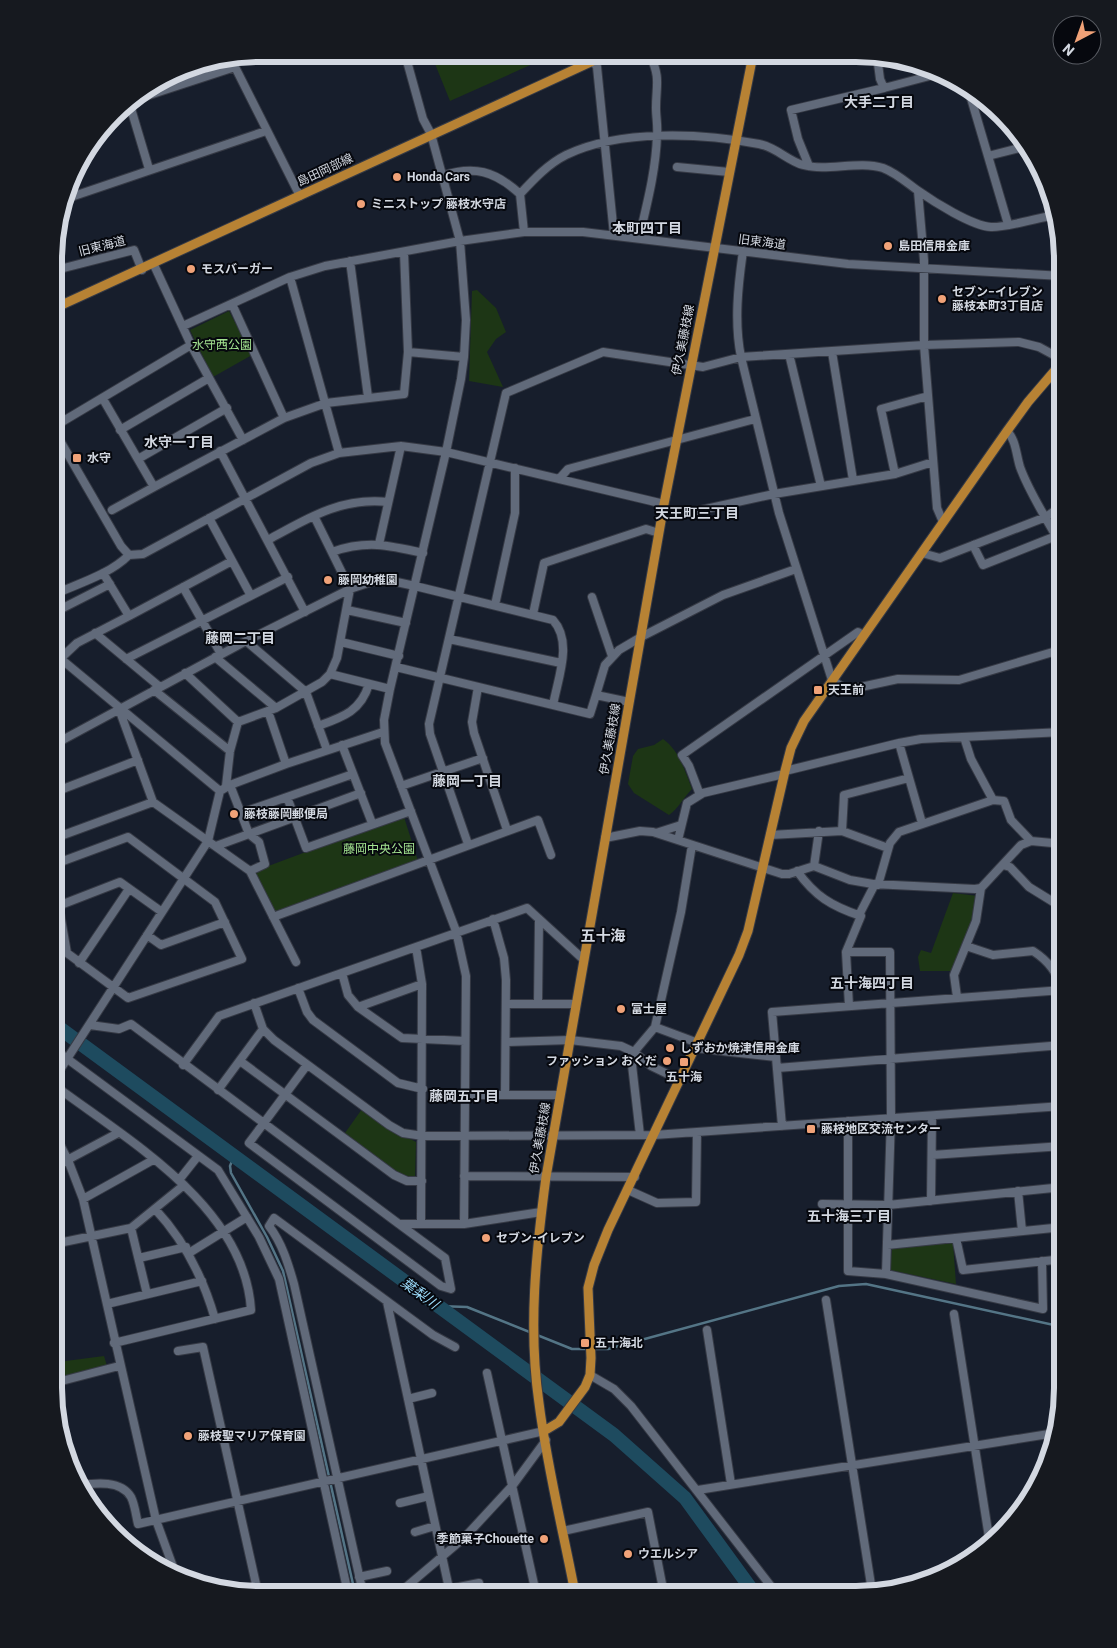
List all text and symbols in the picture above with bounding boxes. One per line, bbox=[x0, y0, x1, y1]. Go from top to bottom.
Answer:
north arrow bbox=[1052, 15, 1102, 65]
text: N bbox=[1059, 41, 1077, 59]
district label: 大手二丁目 bbox=[844, 94, 914, 110]
street label: 島田岡部線 bbox=[295, 151, 355, 189]
place label: Honda Cars bbox=[407, 170, 470, 184]
marker: Honda Cars bbox=[391, 171, 403, 183]
place label: ミニストップ 藤枝水守店 bbox=[371, 197, 506, 211]
marker: ミニストップ 藤枝水守店 bbox=[355, 198, 367, 210]
district label: 本町四丁目 bbox=[612, 220, 682, 236]
street label: 旧東海道 bbox=[737, 232, 787, 252]
street label: 旧東海道 bbox=[77, 233, 127, 259]
place label: 島田信用金庫 bbox=[898, 239, 970, 253]
marker: 島田信用金庫 bbox=[882, 240, 894, 252]
place label: モスバーガー bbox=[201, 262, 273, 276]
marker: モスバーガー bbox=[185, 263, 197, 275]
place label: セブン−イレブン 藤枝本町3丁目店 bbox=[952, 285, 1043, 313]
marker: セブン−イレブン 藤枝本町3丁目店 bbox=[936, 293, 948, 305]
street label: 伊久美藤枝線 bbox=[669, 303, 697, 377]
park label: 水守西公園 bbox=[192, 338, 252, 352]
district label: 水守一丁目 bbox=[144, 434, 214, 450]
place label: 水守 bbox=[87, 451, 111, 465]
marker: 水守 bbox=[71, 452, 83, 464]
district label: 天王町三丁目 bbox=[655, 505, 739, 521]
place label: 藤岡幼稚園 bbox=[338, 573, 398, 587]
marker: 藤岡幼稚園 bbox=[322, 574, 334, 586]
district label: 藤岡二丁目 bbox=[205, 630, 275, 646]
place label: 天王前 bbox=[828, 683, 864, 697]
marker: 天王前 bbox=[812, 684, 824, 696]
street label: 伊久美藤枝線 bbox=[597, 702, 623, 776]
district label: 藤岡一丁目 bbox=[432, 773, 502, 789]
place label: 藤枝藤岡郵便局 bbox=[244, 807, 328, 821]
marker: 藤枝藤岡郵便局 bbox=[228, 808, 240, 820]
park label: 藤岡中央公園 bbox=[343, 842, 415, 856]
district label: 五十海 bbox=[580, 927, 626, 945]
district label: 五十海四丁目 bbox=[830, 975, 914, 991]
place label: 富士屋 bbox=[631, 1002, 667, 1016]
marker: 富士屋 bbox=[615, 1003, 627, 1015]
place label: しずおか焼津信用金庫 bbox=[680, 1041, 800, 1055]
marker: しずおか焼津信用金庫 bbox=[664, 1042, 676, 1054]
place label: ファッション おくだ bbox=[546, 1054, 657, 1068]
marker: ファッション おくだ bbox=[661, 1055, 673, 1067]
marker: 五十海 bbox=[678, 1056, 690, 1068]
place label: 五十海 bbox=[666, 1070, 702, 1084]
district label: 藤岡五丁目 bbox=[429, 1088, 499, 1104]
street label: 伊久美藤枝線 bbox=[527, 1101, 553, 1175]
place label: 藤枝地区交流センター bbox=[821, 1122, 941, 1136]
marker: 藤枝地区交流センター bbox=[805, 1123, 817, 1135]
district label: 五十海三丁目 bbox=[807, 1208, 891, 1224]
place label: セブン-イレブン bbox=[496, 1231, 585, 1245]
marker: セブン-イレブン bbox=[480, 1232, 492, 1244]
water label: 葉梨川 bbox=[398, 1274, 443, 1313]
place label: 五十海北 bbox=[595, 1336, 643, 1350]
marker: 五十海北 bbox=[579, 1337, 591, 1349]
place label: 藤枝聖マリア保育園 bbox=[198, 1429, 306, 1443]
marker: 藤枝聖マリア保育園 bbox=[182, 1430, 194, 1442]
place label: 季節菓子Chouette bbox=[437, 1532, 535, 1546]
marker: 季節菓子Chouette bbox=[538, 1533, 550, 1545]
place label: ウエルシア bbox=[638, 1547, 698, 1561]
marker: ウエルシア bbox=[622, 1548, 634, 1560]

